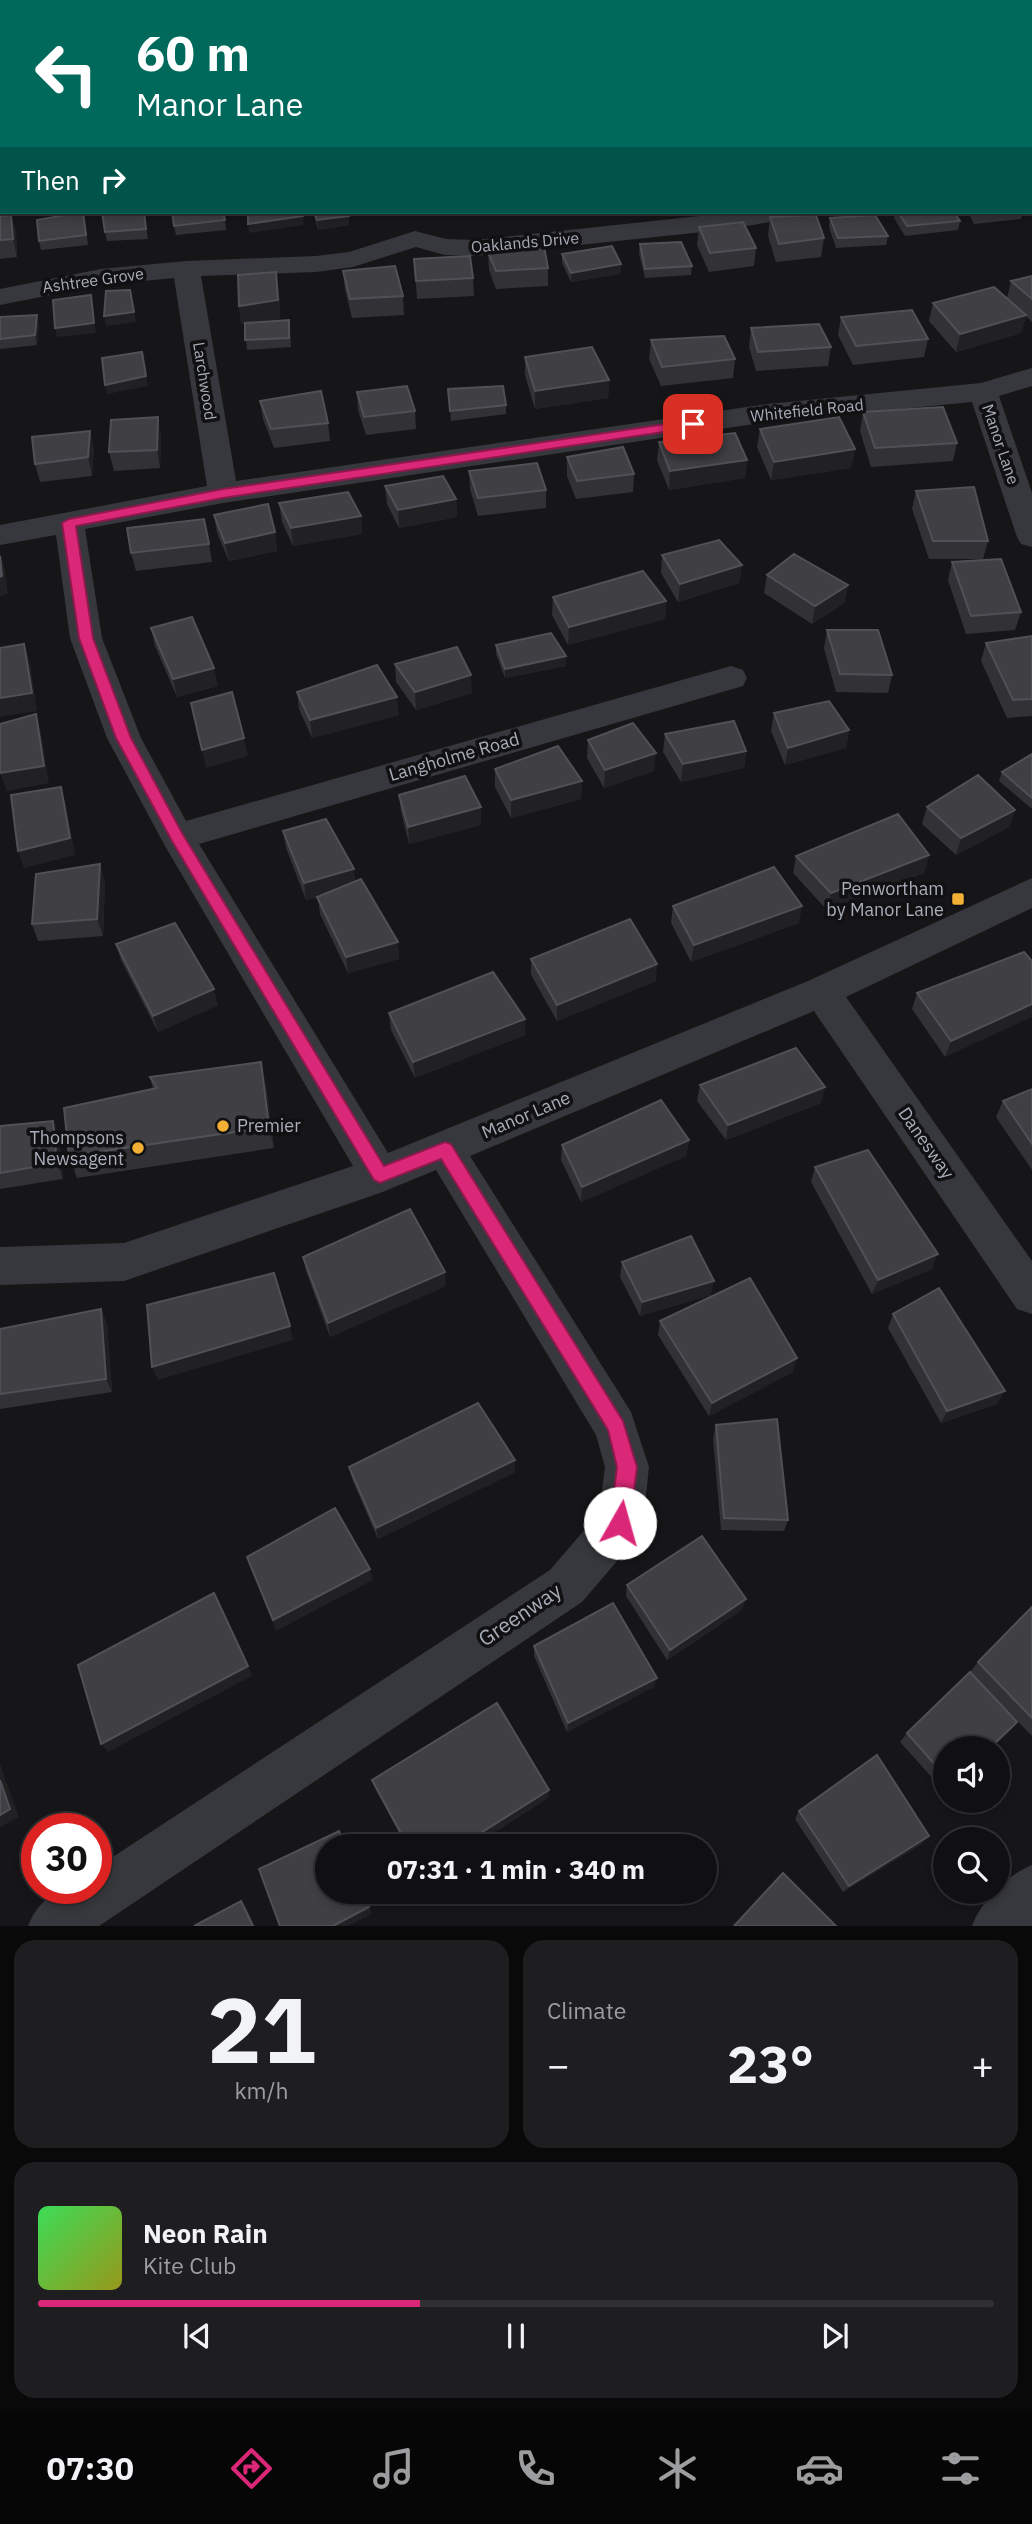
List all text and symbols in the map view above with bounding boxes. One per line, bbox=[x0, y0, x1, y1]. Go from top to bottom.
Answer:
text: 60 m bbox=[136, 21, 250, 84]
icon: left bbox=[21, 28, 112, 119]
text: Manor Lane bbox=[136, 83, 303, 125]
icon: right bbox=[94, 161, 132, 199]
text: Then bbox=[21, 163, 80, 197]
street label: Oaklands Drive bbox=[470, 227, 580, 257]
street label: Ashtree Grove bbox=[41, 263, 145, 297]
street label: Larchwood bbox=[189, 341, 221, 421]
pin bbox=[663, 394, 723, 454]
street label: Whitefield Road bbox=[749, 394, 865, 426]
street label: Manor Lane bbox=[978, 401, 1024, 487]
icon: arrive bbox=[674, 405, 712, 443]
street label: Langholme Road bbox=[386, 727, 522, 786]
place label: Penwortham by Manor Lane bbox=[826, 877, 944, 921]
marker: Penwortham by Manor Lane bbox=[950, 891, 966, 907]
street label: Manor Lane bbox=[478, 1086, 574, 1144]
street label: Danesway bbox=[893, 1102, 960, 1183]
place label: Premier bbox=[237, 1114, 301, 1137]
marker: Premier bbox=[215, 1118, 231, 1134]
place label: Thompsons Newsagent bbox=[29, 1126, 124, 1170]
marker: Thompsons Newsagent bbox=[130, 1140, 146, 1156]
position arrow bbox=[583, 1486, 657, 1560]
street label: Greenway bbox=[472, 1576, 567, 1652]
map controls bbox=[933, 1736, 1010, 1904]
button: sound bbox=[933, 1736, 1010, 1813]
speed limit sign: 30 bbox=[21, 1813, 112, 1904]
button: search bbox=[933, 1827, 1010, 1904]
text: 07:31 · 1 min · 340 m bbox=[387, 1852, 645, 1886]
text: 21 bbox=[207, 1970, 316, 2088]
text: Climate bbox=[547, 1995, 626, 2025]
text: 23° bbox=[727, 2030, 814, 2097]
text: − bbox=[547, 2040, 570, 2089]
text: + bbox=[971, 2040, 994, 2089]
text: km/h bbox=[234, 2075, 289, 2105]
text: Neon Rain bbox=[143, 2216, 268, 2250]
text: Kite Club bbox=[143, 2250, 236, 2280]
icon: previous bbox=[178, 2317, 216, 2355]
icon: pause bbox=[497, 2317, 535, 2355]
icon: next bbox=[816, 2317, 854, 2355]
icon: directions bbox=[227, 2444, 276, 2493]
icon: music bbox=[369, 2444, 418, 2493]
icon: phone bbox=[511, 2444, 560, 2493]
icon: climate bbox=[653, 2444, 702, 2493]
icon: car bbox=[795, 2444, 844, 2493]
icon: filters bbox=[936, 2444, 985, 2493]
text: 07:30 bbox=[46, 2447, 134, 2489]

